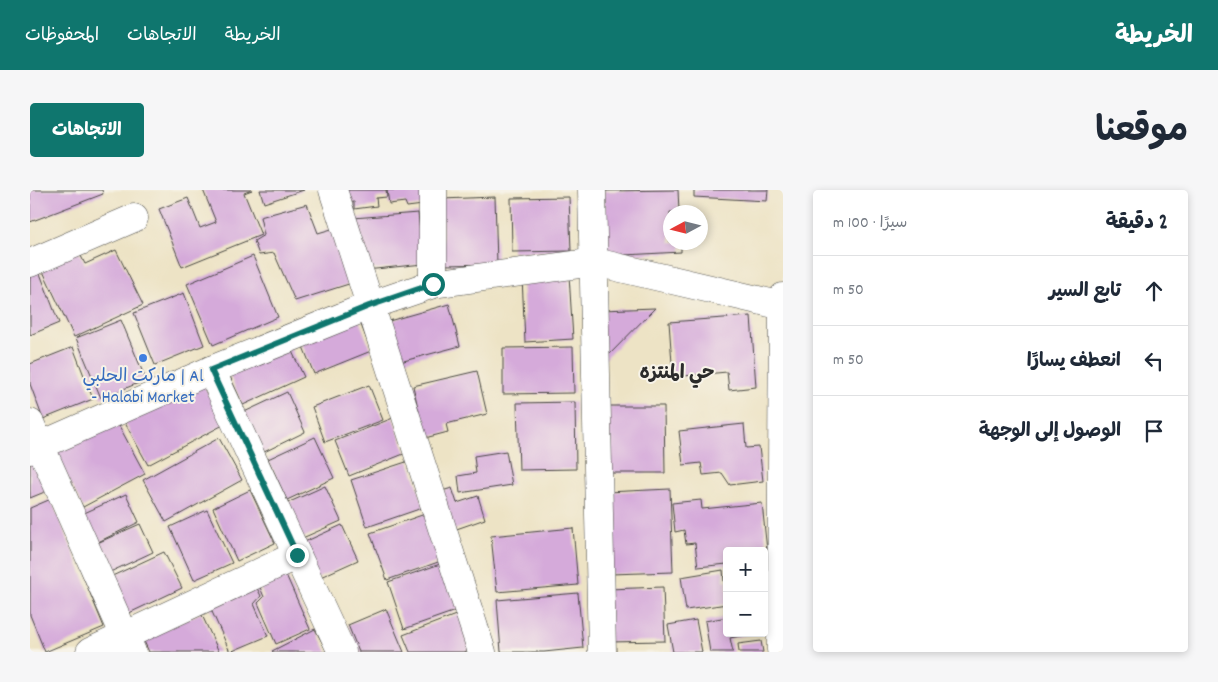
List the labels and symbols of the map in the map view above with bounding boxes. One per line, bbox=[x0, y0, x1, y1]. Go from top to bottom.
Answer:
north arrow bbox=[663, 205, 708, 250]
route start bbox=[422, 273, 445, 296]
marker: ماركت الحلبي | Al - Halabi Market bbox=[137, 352, 149, 364]
district label: حي المنتزه bbox=[639, 361, 715, 388]
place label: ماركت الحلبي | Al - Halabi Market bbox=[83, 365, 204, 411]
route end bbox=[286, 544, 309, 567]

